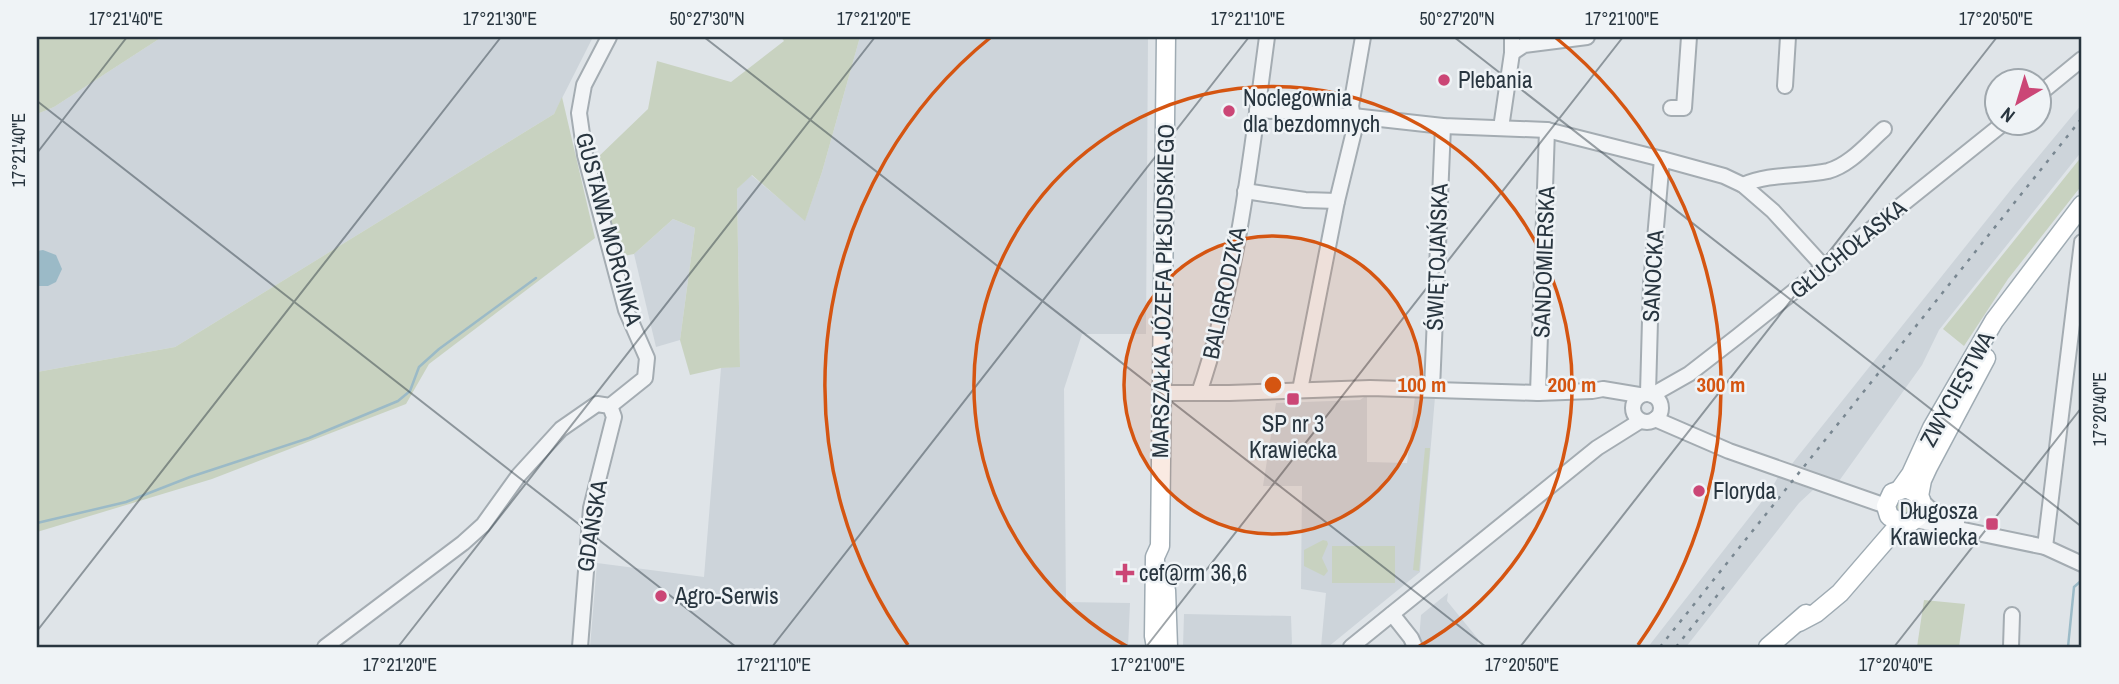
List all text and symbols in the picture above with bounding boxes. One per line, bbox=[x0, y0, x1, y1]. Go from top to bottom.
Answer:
text: 17°21'40"E bbox=[89, 6, 163, 31]
text: 17°21'30"E bbox=[463, 6, 537, 31]
text: 50°27'30"N bbox=[669, 6, 745, 31]
text: 17°21'20"E bbox=[837, 6, 911, 31]
text: 17°21'10"E bbox=[1211, 6, 1285, 31]
text: 50°27'20"N bbox=[1419, 6, 1495, 31]
text: 17°21'00"E bbox=[1585, 6, 1659, 31]
text: 17°20'50"E bbox=[1959, 6, 2033, 31]
place label: Plebania bbox=[1458, 64, 1533, 95]
north arrow bbox=[1982, 66, 2052, 136]
marker: Plebania bbox=[1436, 72, 1452, 88]
place label: Noclegownia dla bezdomnych bbox=[1243, 82, 1380, 139]
text: N bbox=[1995, 102, 2020, 129]
marker: Noclegownia dla bezdomnych bbox=[1221, 103, 1237, 119]
text: 17°21'40"E bbox=[6, 113, 31, 187]
street label: MARSZAŁKA JÓZEFA PIŁSUDSKIEGO bbox=[1144, 124, 1181, 458]
street label: GUSTAWA MORCINKA bbox=[569, 129, 650, 329]
street label: ŚWIĘTOJAŃSKA bbox=[1418, 182, 1455, 331]
street label: SANDOMIERSKA bbox=[1525, 185, 1562, 338]
street label: GŁUCHOŁASKA bbox=[1783, 192, 1913, 305]
street label: BALIGRODZKA bbox=[1194, 224, 1253, 362]
street label: SANOCKA bbox=[1635, 229, 1670, 323]
street label: ZWYCIĘSTWA bbox=[1912, 325, 2001, 452]
text: 100 m bbox=[1398, 370, 1446, 399]
text: 200 m bbox=[1548, 370, 1596, 399]
text: 300 m bbox=[1697, 370, 1745, 399]
text: 17°20'40"E bbox=[2087, 372, 2112, 446]
centre of rings bbox=[1261, 373, 1285, 397]
marker: SP nr 3 Krawiecka bbox=[1285, 391, 1301, 407]
place label: SP nr 3 Krawiecka bbox=[1249, 408, 1338, 465]
place label: Floryda bbox=[1713, 475, 1776, 506]
street label: GDAŃSKA bbox=[569, 478, 614, 574]
marker: Floryda bbox=[1691, 483, 1707, 499]
place label: Długosza Krawiecka bbox=[1890, 495, 1979, 552]
marker: Długosza Krawiecka bbox=[1984, 516, 2000, 532]
place label: cef@rm 36,6 bbox=[1139, 557, 1247, 588]
marker: cef@rm 36,6 bbox=[1117, 565, 1133, 581]
place label: Agro-Serwis bbox=[674, 580, 779, 611]
marker: Agro-Serwis bbox=[653, 588, 669, 604]
text: 17°21'20"E bbox=[363, 652, 437, 677]
text: 17°21'10"E bbox=[737, 652, 811, 677]
text: 17°21'00"E bbox=[1111, 652, 1185, 677]
text: 17°20'50"E bbox=[1485, 652, 1559, 677]
text: 17°20'40"E bbox=[1859, 652, 1933, 677]

